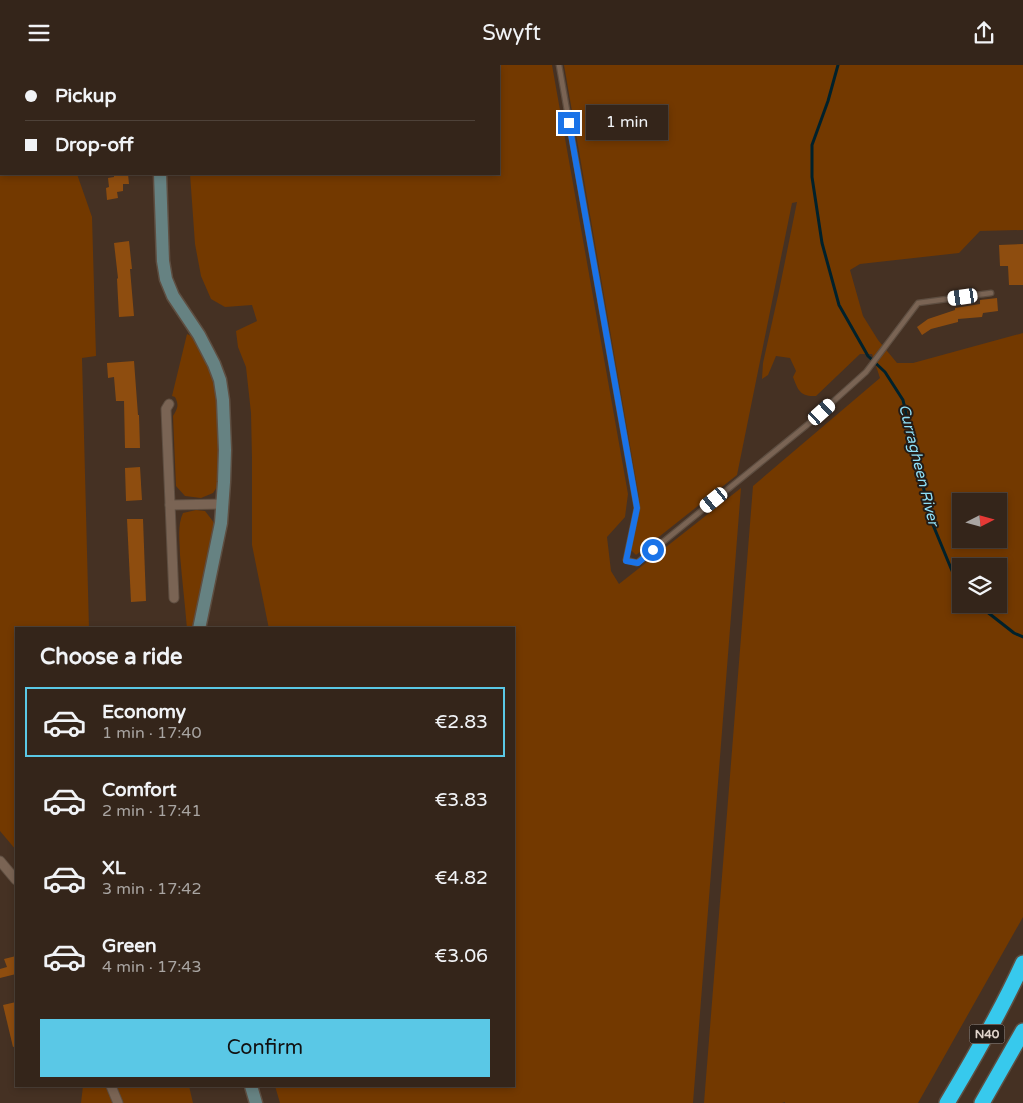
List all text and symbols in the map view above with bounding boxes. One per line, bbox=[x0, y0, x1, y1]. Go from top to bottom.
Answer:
icon: menu bbox=[25, 19, 53, 47]
icon: share bbox=[970, 19, 998, 47]
text: Swyft bbox=[482, 20, 541, 46]
text: Pickup bbox=[55, 85, 116, 107]
callout: 1 min bbox=[586, 105, 669, 141]
route end bbox=[558, 112, 580, 134]
text: 1 min bbox=[606, 112, 648, 132]
text: Drop-off bbox=[55, 134, 134, 156]
car bbox=[947, 287, 978, 307]
car bbox=[805, 396, 838, 428]
water label: Curragheen River bbox=[895, 402, 943, 530]
car bbox=[697, 485, 730, 515]
north arrow bbox=[952, 493, 1008, 547]
map controls bbox=[952, 493, 1007, 613]
route start bbox=[642, 539, 664, 561]
button: layers bbox=[952, 558, 1007, 613]
text: Choose a ride bbox=[40, 644, 183, 670]
icon: car bbox=[42, 700, 87, 745]
text: Economy bbox=[102, 701, 186, 723]
text: €2.83 bbox=[434, 711, 488, 733]
text: 1 min · 17:40 bbox=[102, 723, 201, 743]
icon: car bbox=[42, 778, 87, 823]
text: Comfort bbox=[102, 779, 176, 801]
text: €3.83 bbox=[434, 789, 488, 811]
text: 2 min · 17:41 bbox=[102, 801, 201, 821]
icon: car bbox=[42, 856, 87, 901]
text: XL bbox=[102, 857, 126, 879]
text: €4.82 bbox=[434, 867, 488, 889]
text: 3 min · 17:42 bbox=[102, 879, 201, 899]
icon: car bbox=[42, 934, 87, 979]
text: Green bbox=[102, 935, 156, 957]
text: €3.06 bbox=[434, 945, 488, 967]
text: 4 min · 17:43 bbox=[102, 957, 201, 977]
button: Confirm bbox=[40, 1019, 490, 1077]
road number: N40 bbox=[970, 1025, 1004, 1044]

